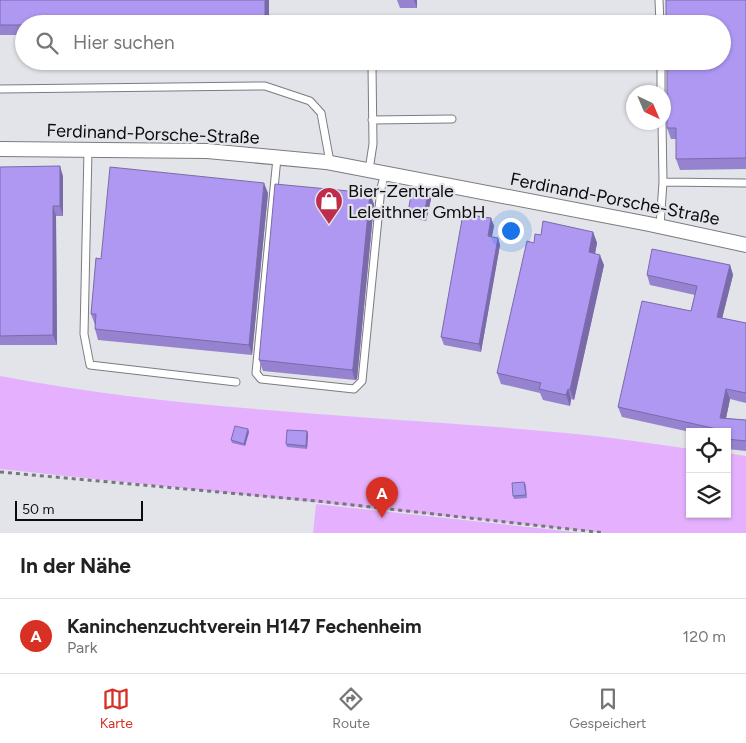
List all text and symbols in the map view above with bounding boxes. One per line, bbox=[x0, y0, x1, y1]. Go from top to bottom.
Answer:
search box bbox=[15, 15, 731, 70]
icon: search bbox=[33, 29, 61, 57]
text: Hier suchen bbox=[73, 31, 174, 54]
north arrow bbox=[626, 85, 671, 130]
street label: Ferdinand-Porsche-Straße bbox=[46, 119, 260, 149]
street label: Ferdinand-Porsche-Straße bbox=[508, 168, 722, 230]
place label: Bier-Zentrale Leleithner GmbH bbox=[348, 180, 485, 223]
shop icon: Bier-Zentrale Leleithner GmbH bbox=[314, 186, 344, 225]
your location bbox=[498, 218, 524, 244]
map controls bbox=[686, 428, 731, 518]
button: locate bbox=[686, 428, 731, 473]
button: layers bbox=[686, 473, 731, 518]
pin: A bbox=[366, 477, 398, 518]
scale bar bbox=[15, 498, 142, 521]
text: 50 m bbox=[22, 501, 54, 518]
text: In der Nähe bbox=[20, 553, 131, 578]
text: Kaninchenzuchtverein H147 Fechenheim bbox=[67, 615, 422, 638]
text: A bbox=[30, 627, 42, 646]
text: 120 m bbox=[683, 627, 726, 646]
text: Park bbox=[67, 638, 97, 657]
tab: Karte bbox=[100, 685, 133, 732]
tab: Route bbox=[332, 685, 370, 732]
tab: Gespeichert bbox=[569, 685, 646, 732]

